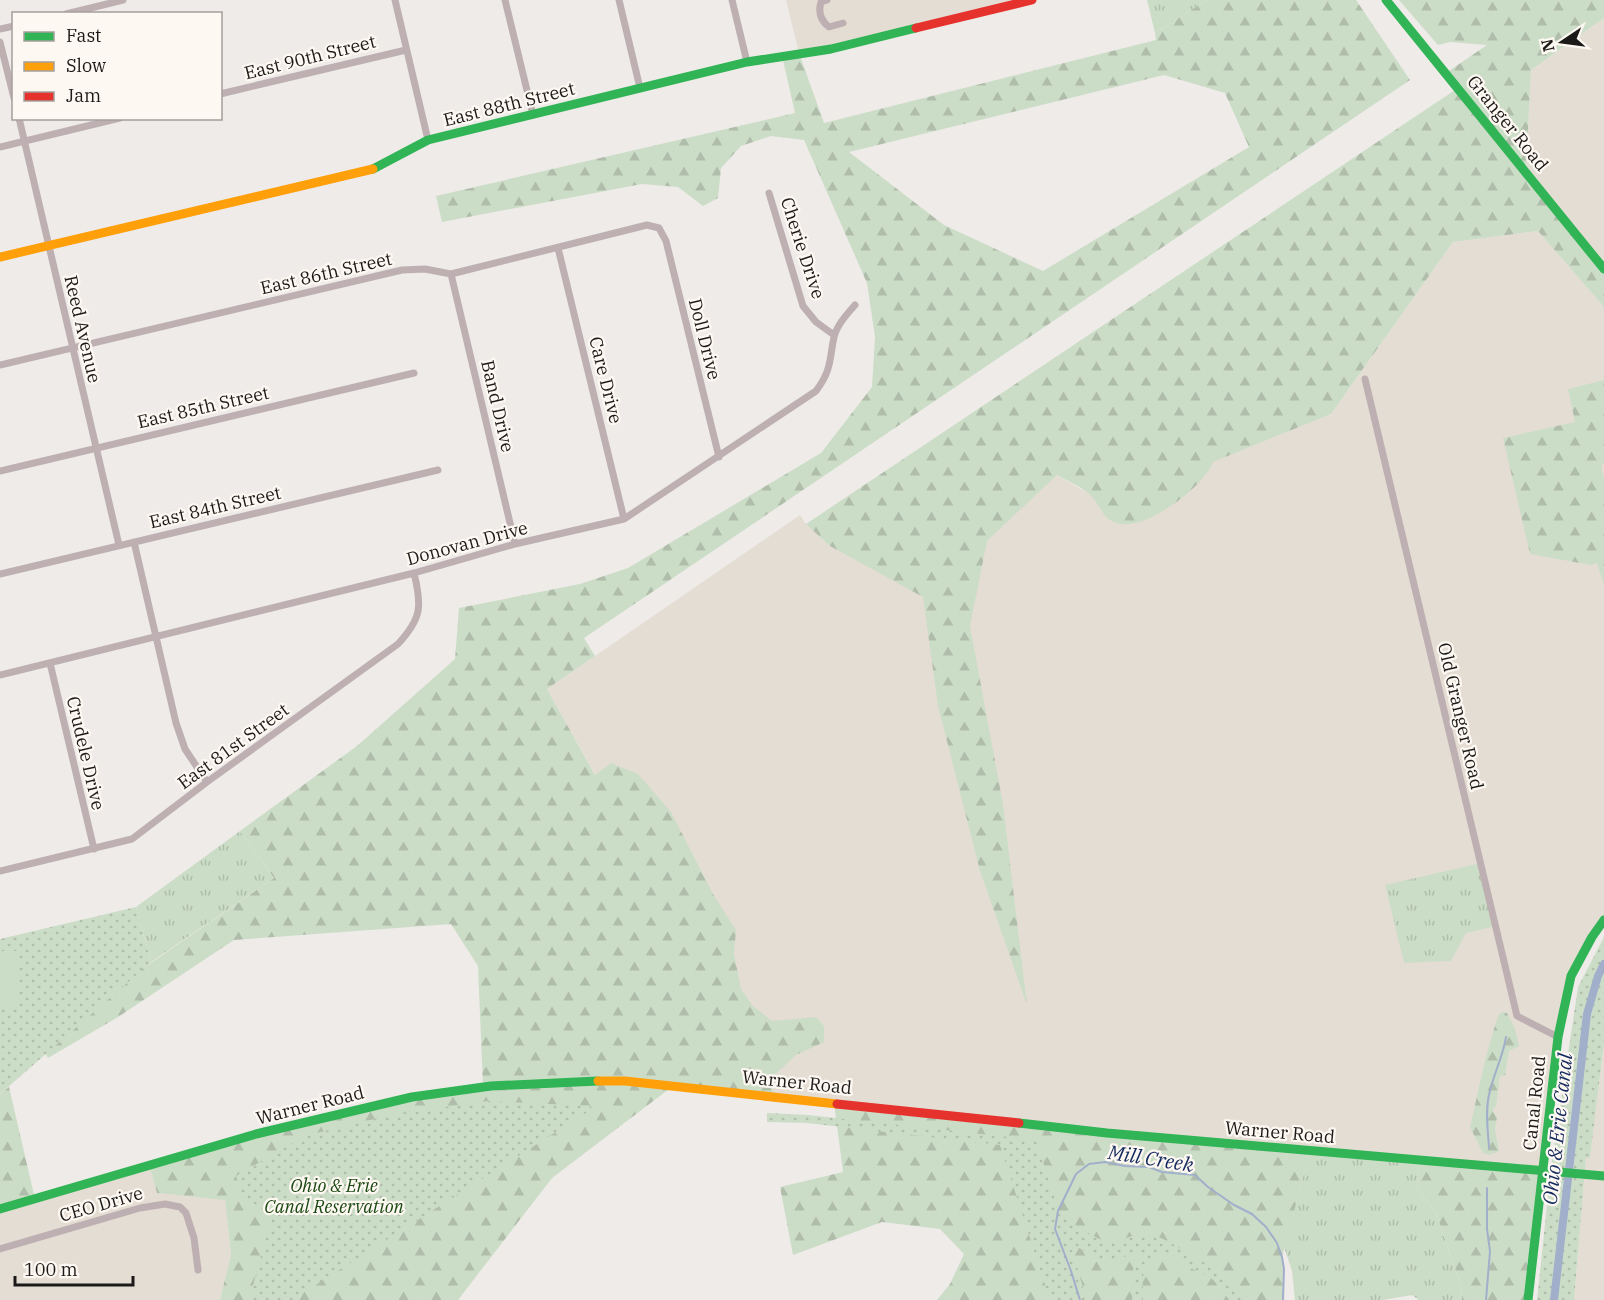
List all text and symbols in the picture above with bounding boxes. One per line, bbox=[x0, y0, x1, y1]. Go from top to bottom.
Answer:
legend bbox=[12, 12, 222, 120]
north arrow bbox=[1532, 12, 1592, 72]
text: Fast bbox=[66, 24, 101, 47]
street label: East 90th Street bbox=[242, 30, 378, 84]
text: N bbox=[1536, 37, 1559, 54]
text: Slow bbox=[66, 54, 106, 77]
street label: Granger Road bbox=[1462, 70, 1554, 176]
street label: East 88th Street bbox=[441, 77, 577, 131]
text: Jam bbox=[66, 84, 101, 107]
street label: Cherie Drive bbox=[776, 194, 830, 302]
street label: East 86th Street bbox=[258, 247, 394, 299]
street label: Reed Avenue bbox=[59, 273, 107, 385]
street label: Doll Drive bbox=[684, 296, 726, 382]
street label: Care Drive bbox=[584, 334, 628, 426]
street label: Band Drive bbox=[476, 358, 520, 454]
street label: East 85th Street bbox=[135, 381, 271, 433]
street label: East 84th Street bbox=[147, 481, 283, 533]
street label: Donovan Drive bbox=[404, 516, 530, 570]
street label: Old Granger Road bbox=[1433, 640, 1489, 792]
street label: Crudele Drive bbox=[62, 694, 110, 812]
street label: East 81st Street bbox=[173, 698, 293, 794]
water label: Ohio & Erie Canal bbox=[1536, 1052, 1578, 1206]
street label: Canal Road bbox=[1518, 1054, 1550, 1152]
street label: Warner Road bbox=[741, 1065, 853, 1099]
street label: Warner Road bbox=[254, 1080, 366, 1130]
street label: Warner Road bbox=[1224, 1116, 1336, 1148]
water label: Mill Creek bbox=[1105, 1138, 1196, 1178]
park label: Ohio & Erie Canal Reservation bbox=[264, 1174, 405, 1218]
street label: CEO Drive bbox=[57, 1181, 145, 1227]
scale bar bbox=[15, 1249, 134, 1287]
text: 100 m bbox=[24, 1258, 78, 1281]

